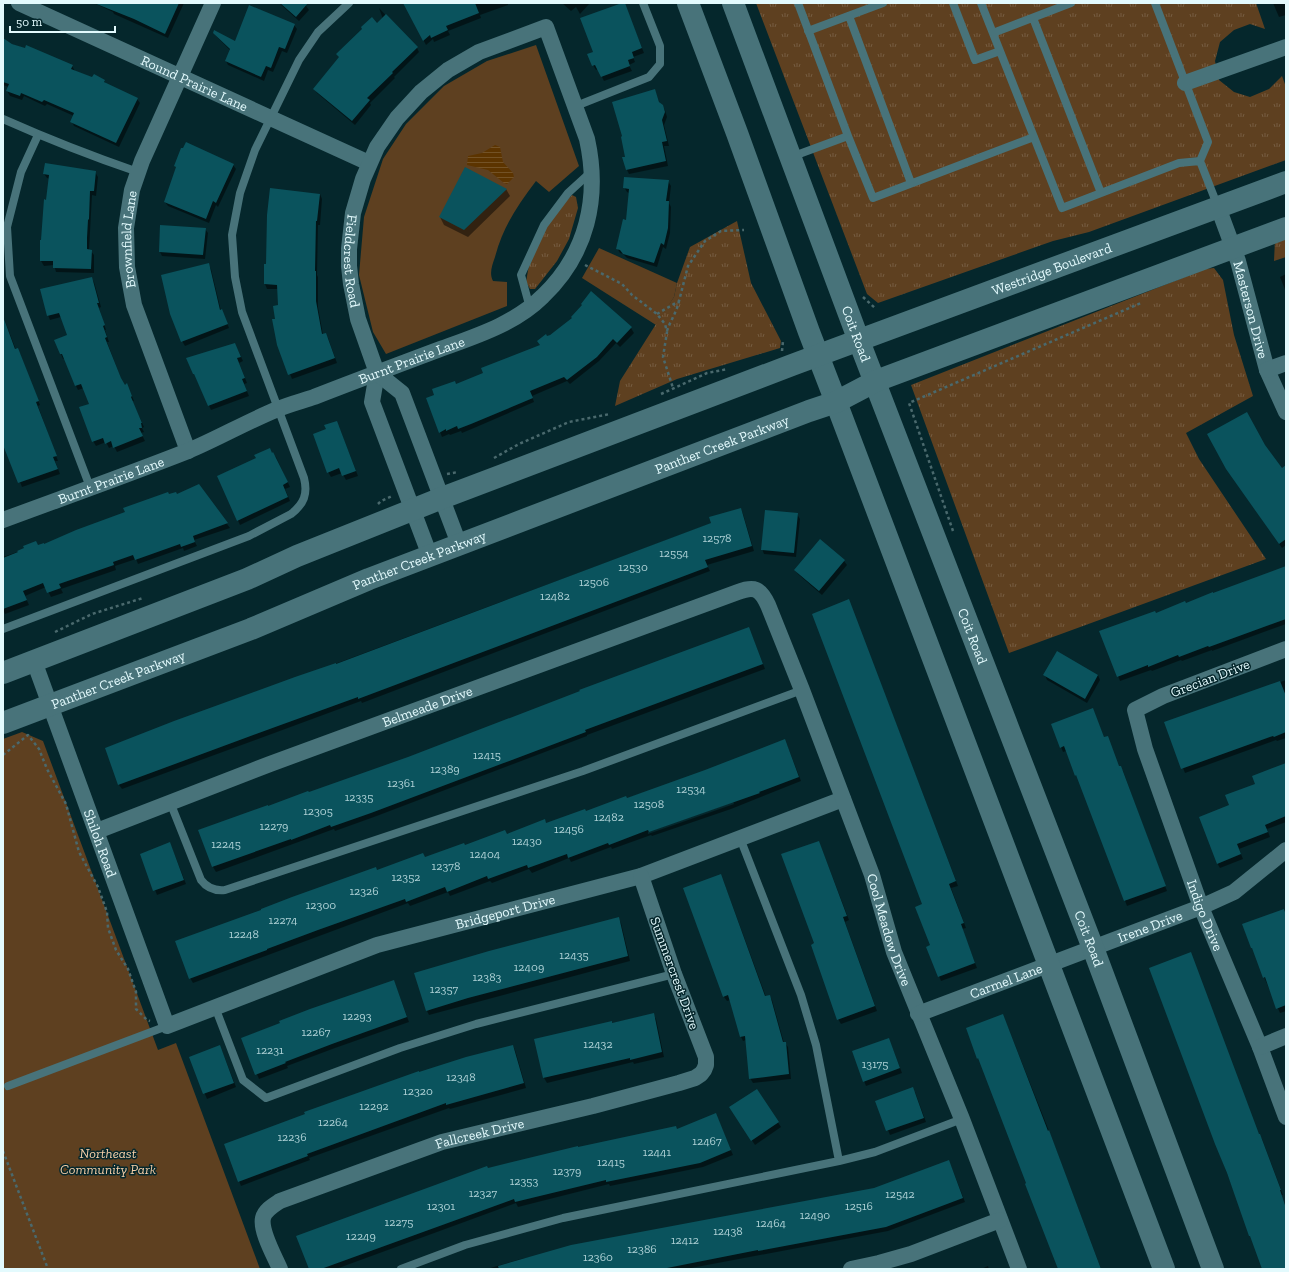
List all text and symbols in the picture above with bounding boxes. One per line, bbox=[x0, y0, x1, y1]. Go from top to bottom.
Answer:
scale bar bbox=[10, 8, 115, 34]
text: 50 m bbox=[16, 15, 43, 29]
street label: Round Prairie Lane bbox=[138, 52, 251, 116]
street label: Brownfield Lane bbox=[118, 189, 141, 290]
street label: Fieldcrest Road bbox=[340, 214, 364, 309]
street label: Westridge Boulevard bbox=[990, 239, 1114, 299]
street label: Masterson Drive bbox=[1229, 259, 1272, 361]
street label: Coit Road bbox=[838, 303, 874, 365]
street label: Burnt Prairie Lane bbox=[356, 333, 467, 388]
street label: Panther Creek Parkway bbox=[653, 411, 792, 478]
street label: Burnt Prairie Lane bbox=[56, 453, 167, 508]
street label: Panther Creek Parkway bbox=[350, 527, 489, 594]
house number: 12578 bbox=[702, 531, 732, 545]
house number: 12554 bbox=[659, 546, 689, 560]
house number: 12530 bbox=[618, 560, 648, 574]
house number: 12506 bbox=[579, 575, 609, 589]
house number: 12482 bbox=[540, 589, 570, 603]
street label: Coit Road bbox=[954, 606, 991, 667]
street label: Panther Creek Parkway bbox=[49, 646, 188, 713]
street label: Grecian Drive bbox=[1168, 655, 1253, 701]
street label: Belmeade Drive bbox=[380, 682, 475, 731]
house number: 12415 bbox=[473, 748, 501, 762]
house number: 12389 bbox=[430, 762, 460, 776]
house number: 12361 bbox=[387, 776, 415, 790]
house number: 12534 bbox=[676, 782, 706, 796]
house number: 12335 bbox=[345, 790, 373, 804]
house number: 12508 bbox=[634, 797, 664, 811]
house number: 12305 bbox=[303, 804, 333, 818]
street label: Shiloh Road bbox=[80, 807, 120, 880]
house number: 12482 bbox=[594, 810, 624, 824]
house number: 12279 bbox=[259, 819, 289, 833]
house number: 12456 bbox=[554, 822, 584, 836]
house number: 12430 bbox=[512, 834, 542, 848]
house number: 12245 bbox=[211, 837, 241, 851]
house number: 12404 bbox=[470, 847, 501, 861]
house number: 12378 bbox=[432, 859, 460, 873]
house number: 12352 bbox=[392, 870, 421, 884]
street label: Cool Meadow Drive bbox=[863, 872, 915, 989]
street label: Indigo Drive bbox=[1183, 877, 1227, 954]
house number: 12326 bbox=[349, 884, 379, 898]
street label: Bridgeport Drive bbox=[454, 891, 557, 933]
house number: 12300 bbox=[306, 898, 336, 912]
street label: Irene Drive bbox=[1115, 907, 1185, 947]
street label: Coit Road bbox=[1070, 908, 1107, 969]
house number: 12274 bbox=[269, 913, 298, 927]
street label: Summercrest Drive bbox=[646, 915, 703, 1032]
house number: 12248 bbox=[229, 927, 259, 941]
house number: 12435 bbox=[559, 948, 589, 962]
house number: 12409 bbox=[514, 960, 544, 974]
street label: Carmel Lane bbox=[967, 960, 1045, 1003]
house number: 12383 bbox=[473, 970, 502, 984]
house number: 12357 bbox=[430, 982, 459, 996]
house number: 12293 bbox=[342, 1009, 372, 1023]
house number: 12267 bbox=[301, 1025, 331, 1039]
house number: 12432 bbox=[583, 1037, 613, 1051]
house number: 12231 bbox=[256, 1043, 284, 1057]
house number: 13175 bbox=[862, 1057, 888, 1071]
house number: 12348 bbox=[446, 1070, 476, 1084]
house number: 12320 bbox=[403, 1084, 433, 1098]
house number: 12292 bbox=[359, 1099, 389, 1113]
house number: 12264 bbox=[318, 1115, 348, 1129]
street label: Fallcreek Drive bbox=[433, 1115, 526, 1153]
house number: 12236 bbox=[277, 1130, 307, 1144]
house number: 12467 bbox=[692, 1134, 722, 1148]
park label: Northeast Community Park bbox=[60, 1145, 156, 1178]
house number: 12441 bbox=[643, 1145, 672, 1159]
house number: 12415 bbox=[597, 1155, 625, 1169]
house number: 12379 bbox=[553, 1164, 581, 1178]
house number: 12353 bbox=[510, 1174, 538, 1188]
house number: 12327 bbox=[469, 1186, 498, 1200]
house number: 12542 bbox=[885, 1187, 915, 1201]
house number: 12301 bbox=[427, 1199, 455, 1213]
house number: 12516 bbox=[845, 1199, 873, 1213]
house number: 12490 bbox=[800, 1208, 830, 1222]
house number: 12275 bbox=[385, 1215, 413, 1229]
house number: 12464 bbox=[756, 1216, 787, 1230]
house number: 12438 bbox=[713, 1224, 743, 1238]
house number: 12249 bbox=[346, 1229, 376, 1243]
house number: 12412 bbox=[671, 1233, 699, 1247]
house number: 12386 bbox=[627, 1242, 657, 1256]
house number: 12360 bbox=[583, 1250, 613, 1264]

